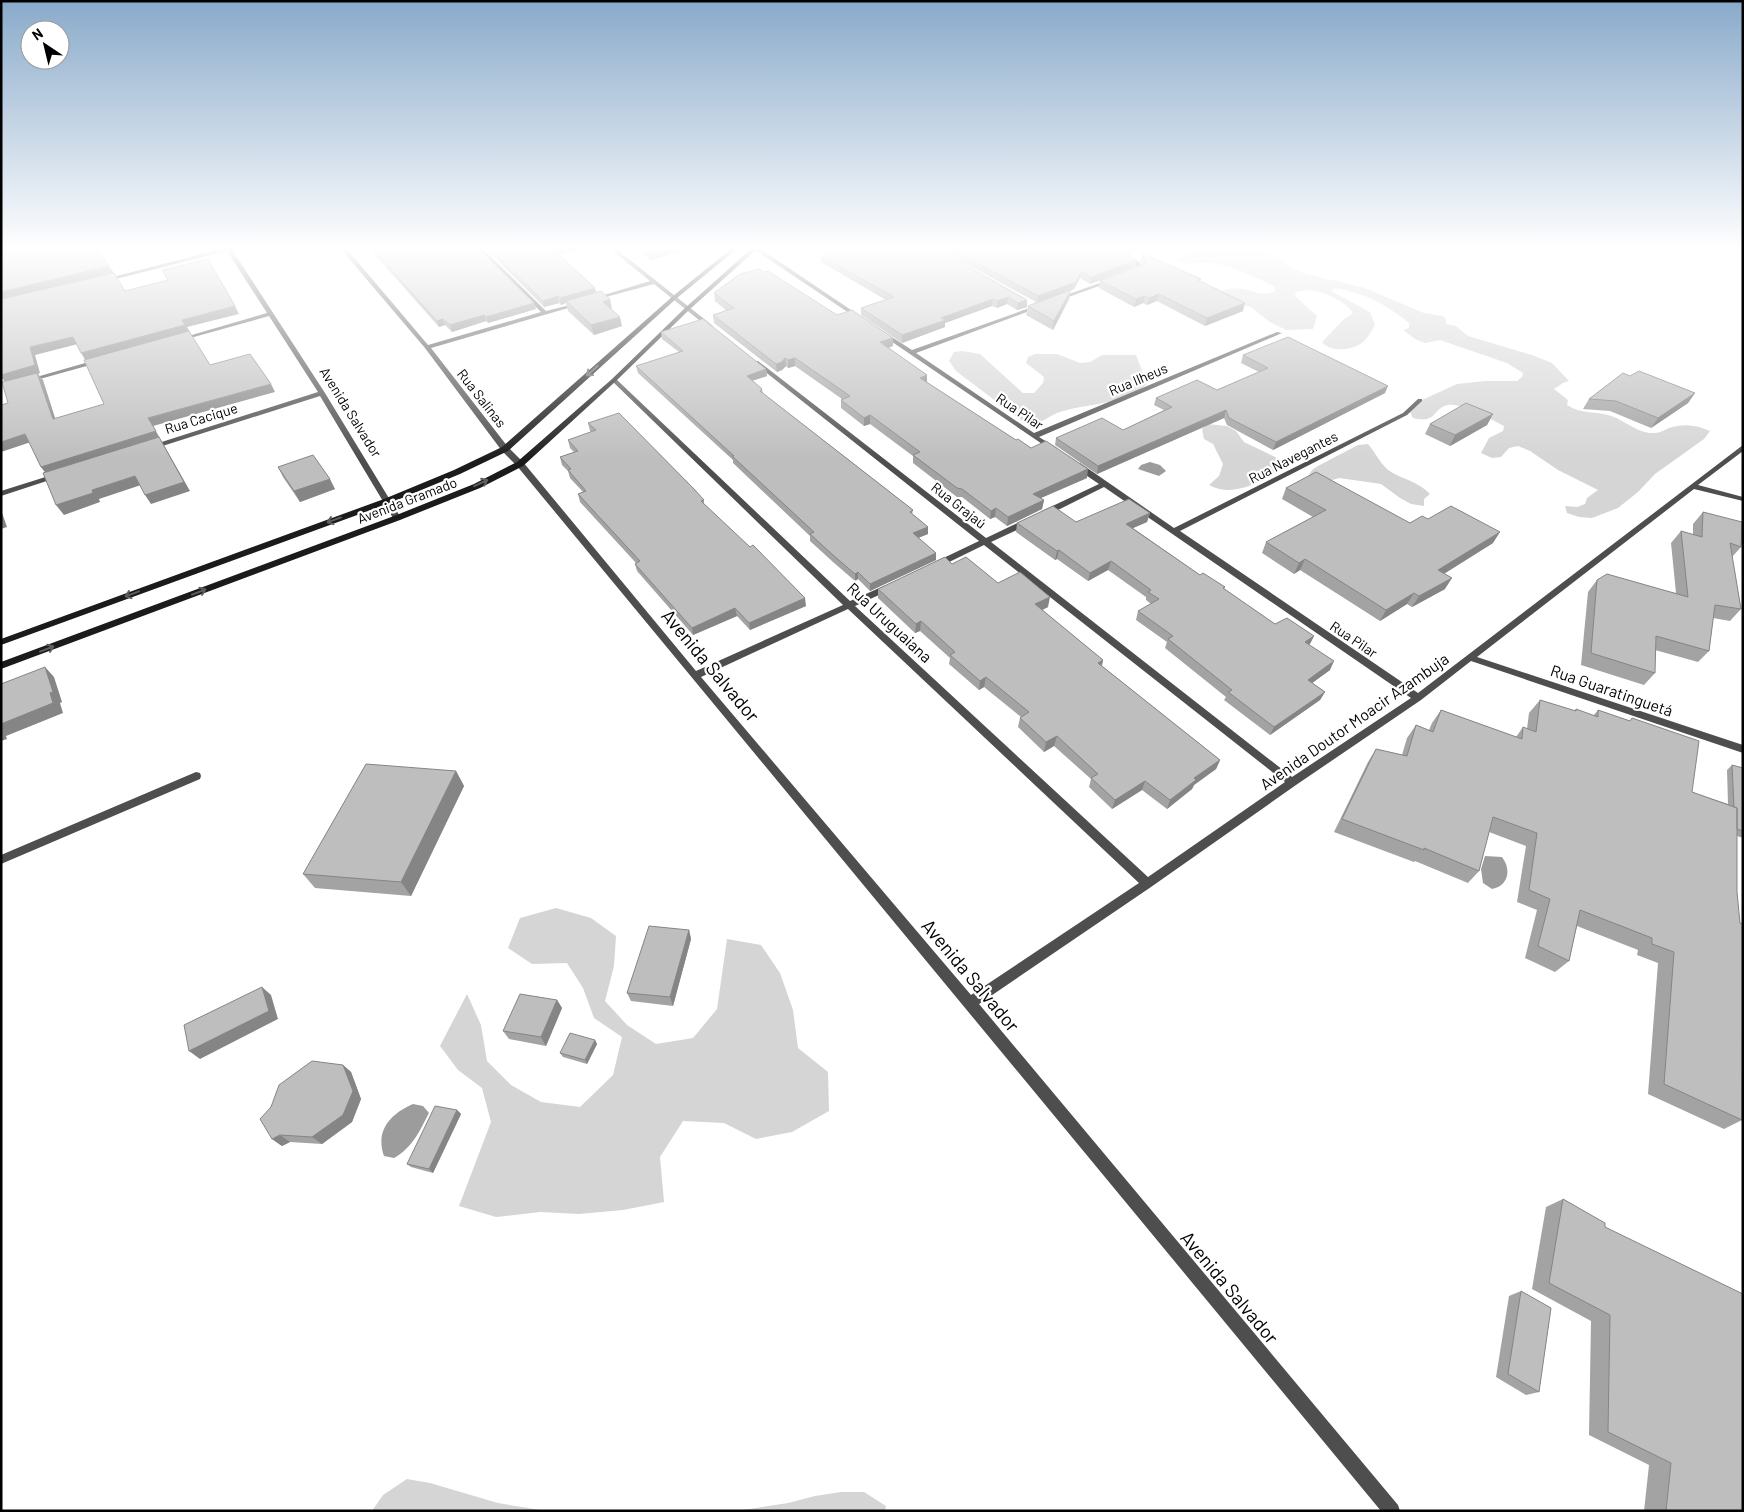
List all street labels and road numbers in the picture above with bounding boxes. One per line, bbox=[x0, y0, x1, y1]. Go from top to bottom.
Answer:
street label: Rua Ilheus bbox=[1106, 359, 1170, 399]
street label: Avenida Salvador bbox=[316, 364, 386, 460]
street label: Rua Salinas bbox=[454, 365, 510, 431]
street label: Rua Pilar bbox=[993, 389, 1047, 433]
street label: Rua Cacique bbox=[163, 399, 239, 437]
street label: Rua Navegantes bbox=[1246, 427, 1341, 487]
street label: Avenida Gramado bbox=[355, 473, 459, 527]
street label: Rua Grajaú bbox=[928, 478, 990, 532]
street label: Rua Uruguaiana bbox=[844, 578, 936, 666]
street label: Avenida Salvador bbox=[657, 604, 765, 726]
street label: Rua Pilar bbox=[1327, 617, 1381, 661]
street label: Avenida Doutor Moacir Azambuja bbox=[1256, 648, 1452, 794]
street label: Rua Guaratinguetá bbox=[1548, 660, 1676, 720]
street label: Avenida Salvador bbox=[917, 914, 1025, 1036]
street label: Avenida Salvador bbox=[1176, 1226, 1284, 1348]

